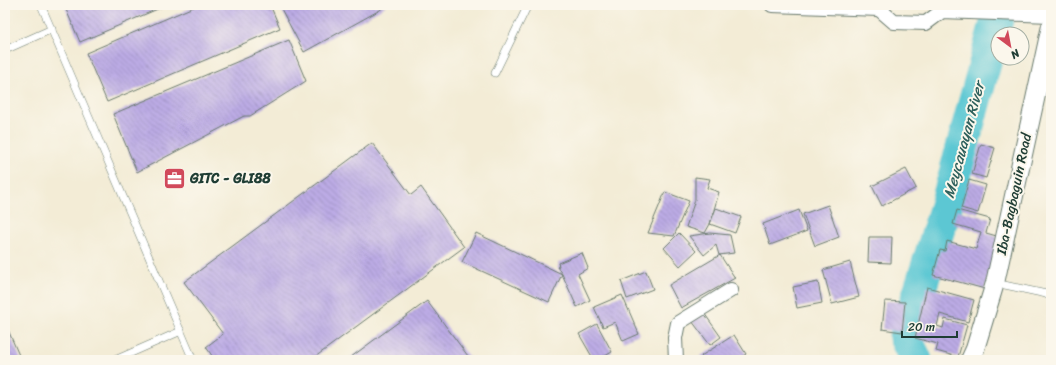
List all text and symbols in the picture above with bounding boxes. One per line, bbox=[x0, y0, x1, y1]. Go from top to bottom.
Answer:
north arrow bbox=[990, 26, 1030, 66]
text: N bbox=[1006, 43, 1024, 64]
water label: Meycauayan River bbox=[936, 76, 993, 201]
street label: Iba-Bagbaguin Road bbox=[989, 129, 1039, 258]
office icon: GITC - GLI88 bbox=[162, 165, 188, 191]
place label: GITC - GLI88 bbox=[189, 166, 271, 191]
scale bar bbox=[902, 313, 957, 339]
text: 20 m bbox=[908, 316, 935, 338]

